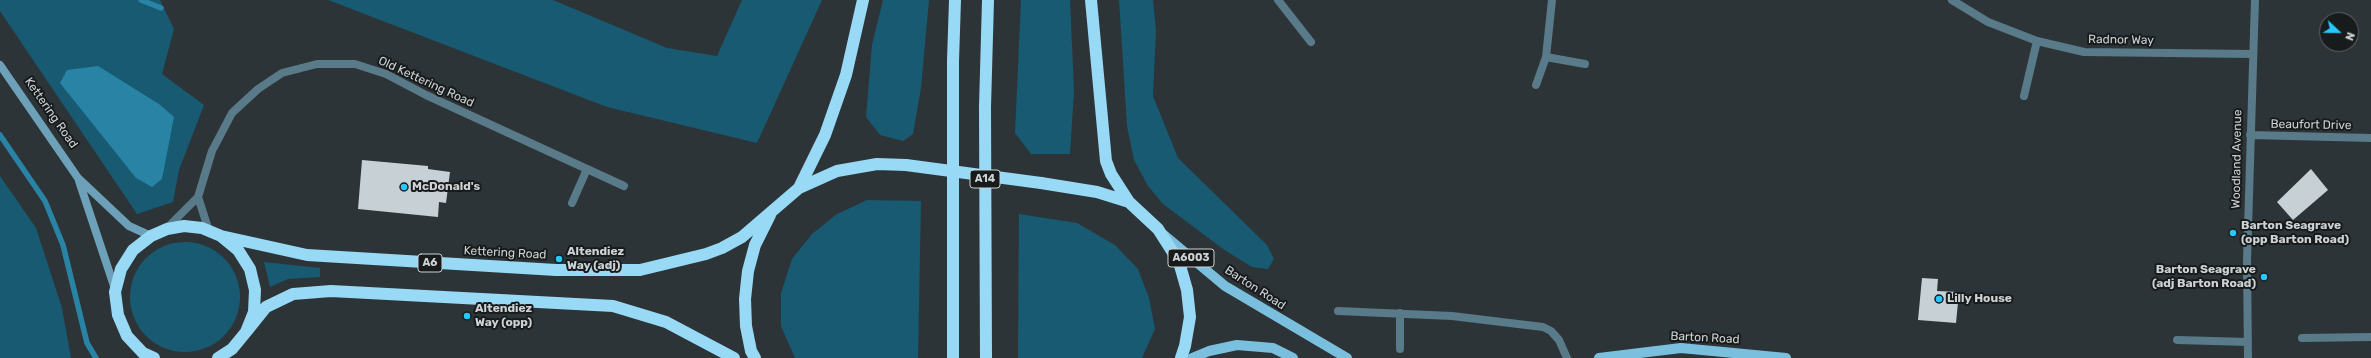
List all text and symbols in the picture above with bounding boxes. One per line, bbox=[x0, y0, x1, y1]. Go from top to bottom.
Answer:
north arrow bbox=[2319, 12, 2359, 52]
text: N bbox=[2342, 30, 2357, 42]
street label: Radnor Way bbox=[2088, 32, 2154, 48]
street label: Old Kettering Road bbox=[376, 53, 476, 111]
street label: Kettering Road bbox=[21, 75, 81, 151]
street label: Woodland Avenue bbox=[2229, 109, 2245, 209]
street label: Beaufort Drive bbox=[2270, 117, 2352, 133]
road number: A14 bbox=[970, 170, 1000, 188]
place label: McDonald's bbox=[412, 180, 480, 194]
marker: McDonald's bbox=[399, 182, 409, 192]
place label: Barton Seagrave (opp Barton Road) bbox=[2241, 219, 2349, 247]
marker: Barton Seagrave (opp Barton Road) bbox=[2228, 228, 2238, 238]
street label: Kettering Road bbox=[463, 244, 547, 262]
place label: Altendiez Way (adj) bbox=[567, 245, 624, 273]
road number: A6003 bbox=[1168, 249, 1214, 267]
road number: A6 bbox=[418, 254, 442, 272]
marker: Altendiez Way (adj) bbox=[554, 254, 564, 264]
street label: Barton Road bbox=[1222, 263, 1288, 313]
place label: Barton Seagrave (adj Barton Road) bbox=[2152, 263, 2256, 291]
marker: Barton Seagrave (adj Barton Road) bbox=[2259, 272, 2269, 282]
place label: Lilly House bbox=[1947, 292, 2012, 306]
marker: Lilly House bbox=[1934, 294, 1944, 304]
place label: Altendiez Way (opp) bbox=[475, 302, 532, 330]
marker: Altendiez Way (opp) bbox=[462, 311, 472, 321]
street label: Barton Road bbox=[1670, 329, 1740, 347]

